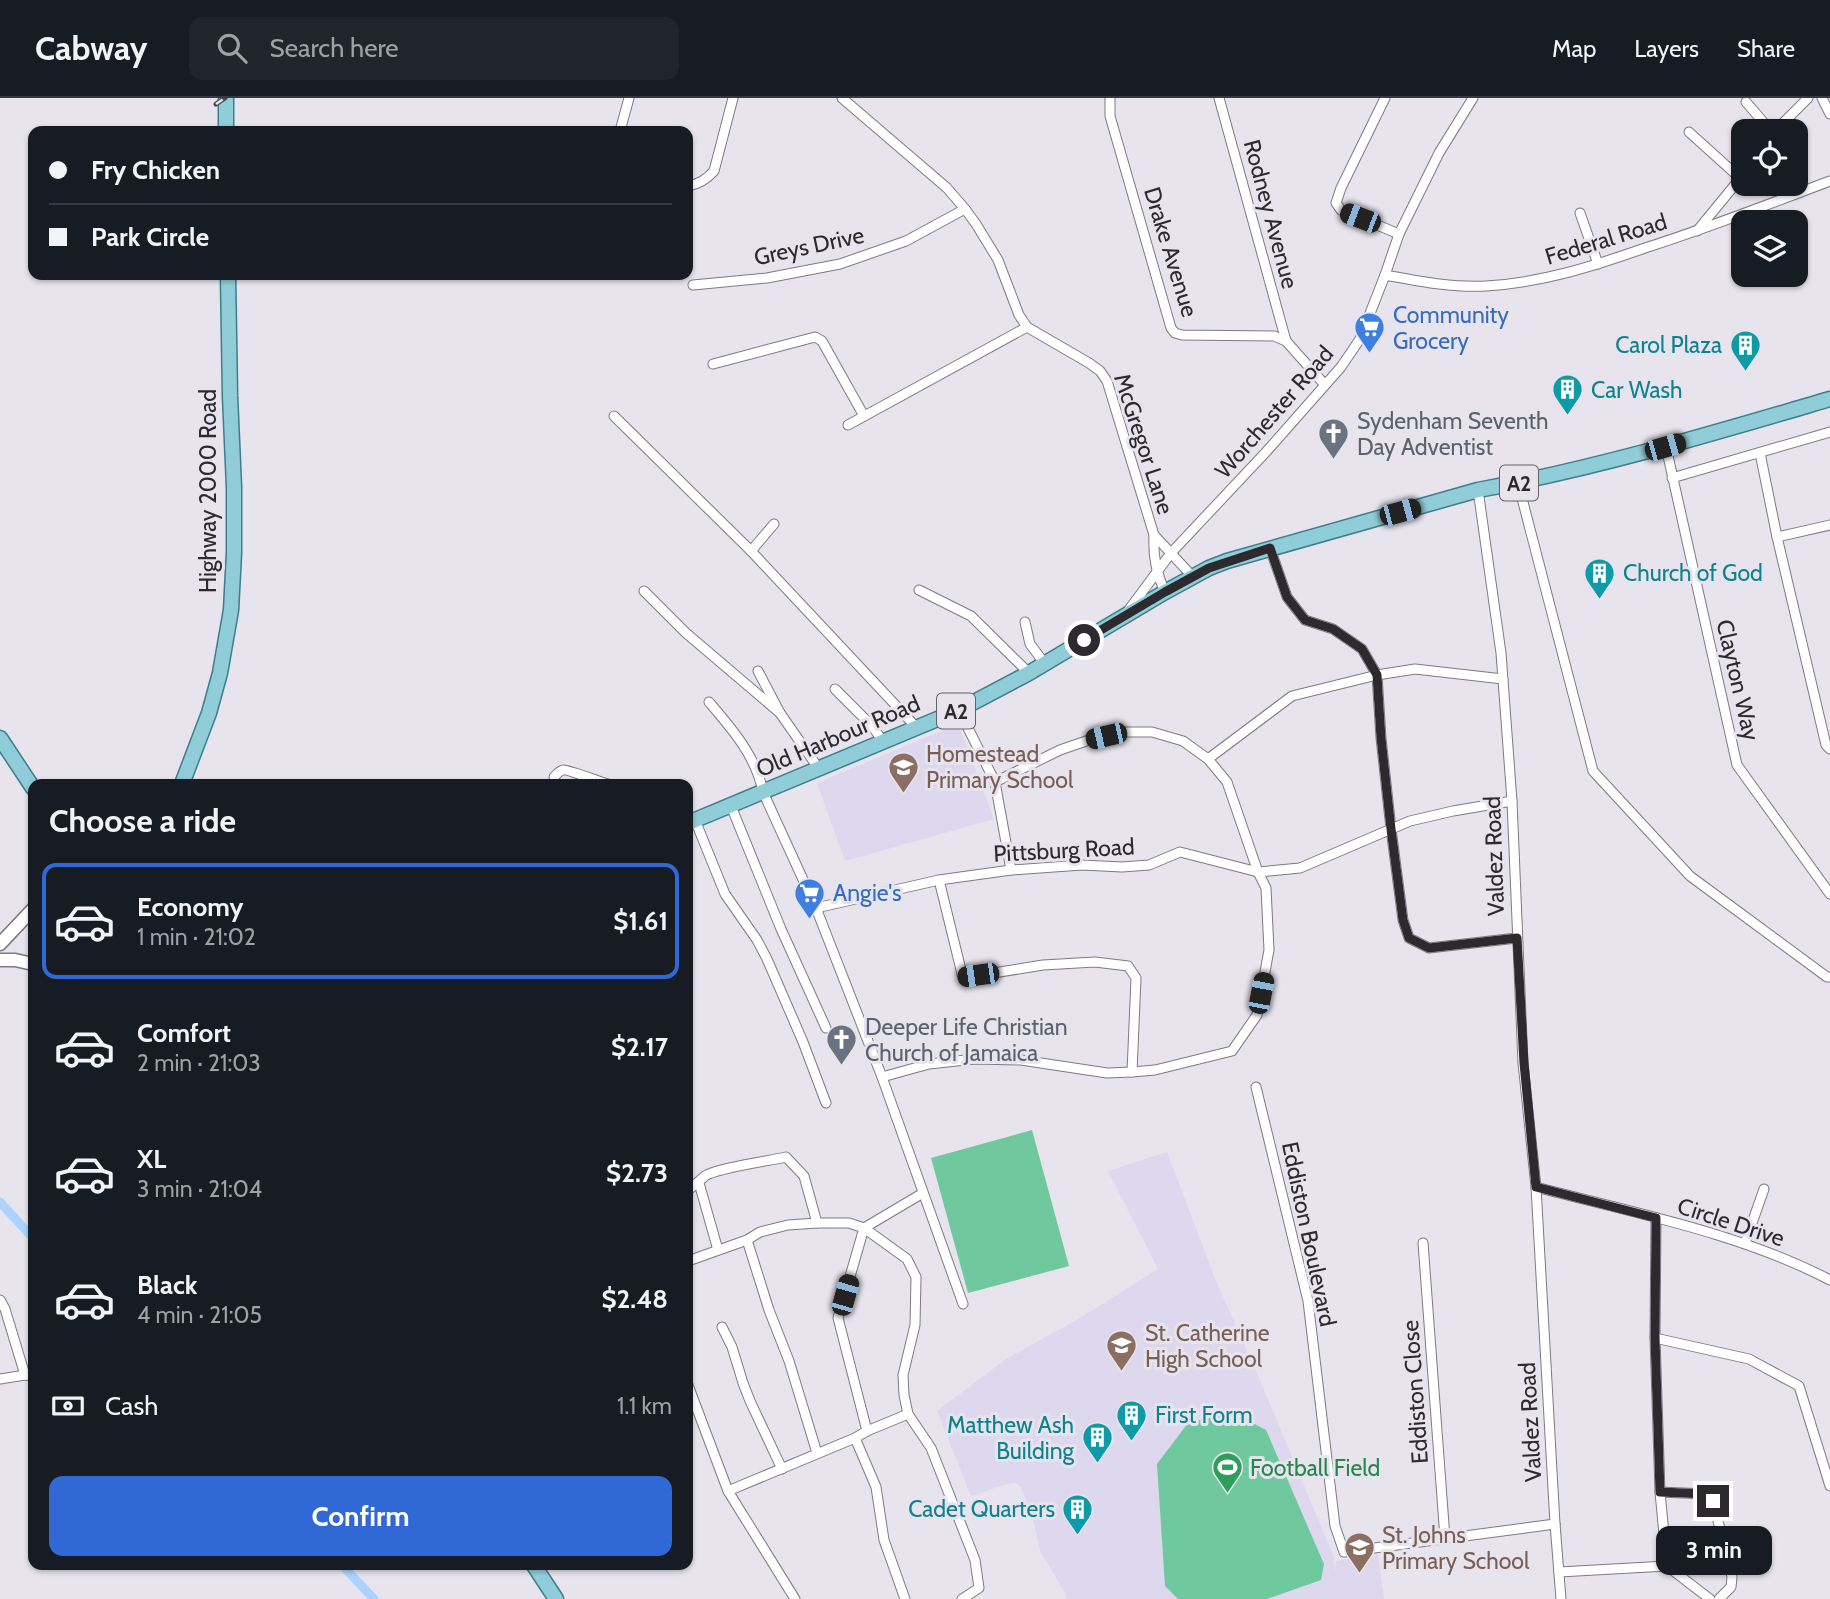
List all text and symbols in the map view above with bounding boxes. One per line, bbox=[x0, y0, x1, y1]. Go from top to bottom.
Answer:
search box bbox=[189, 17, 679, 80]
text: Cabway bbox=[35, 28, 147, 68]
icon: search bbox=[213, 29, 251, 67]
text: Search here bbox=[269, 32, 399, 64]
text: Map bbox=[1552, 34, 1596, 63]
text: Layers bbox=[1634, 34, 1699, 63]
text: Share bbox=[1737, 34, 1795, 63]
map controls bbox=[1731, 119, 1808, 287]
button: locate bbox=[1731, 119, 1808, 196]
street label: Rodney Avenue bbox=[1238, 136, 1304, 292]
text: Fry Chicken bbox=[91, 154, 220, 186]
street label: Drake Avenue bbox=[1138, 184, 1204, 321]
car bbox=[1337, 201, 1384, 235]
street label: Federal Road bbox=[1542, 207, 1670, 271]
button: layers bbox=[1731, 210, 1808, 287]
text: Park Circle bbox=[91, 221, 209, 253]
street label: Greys Drive bbox=[751, 221, 867, 271]
place label: Community Grocery bbox=[1393, 301, 1509, 355]
supermarket icon: Community Grocery bbox=[1353, 311, 1387, 355]
building icon: Carol Plaza bbox=[1728, 328, 1762, 372]
place label: Carol Plaza bbox=[1615, 331, 1722, 359]
street label: Worchester Road bbox=[1209, 340, 1339, 484]
street label: McGregor Lane bbox=[1108, 370, 1180, 518]
building icon: Car Wash bbox=[1551, 373, 1585, 417]
place label: Car Wash bbox=[1591, 376, 1683, 404]
street label: Highway 2000 Road bbox=[194, 389, 222, 593]
place label: Sydenham Seventh Day Adventist bbox=[1357, 407, 1549, 461]
church icon: Sydenham Seventh Day Adventist bbox=[1317, 417, 1351, 461]
car bbox=[1642, 431, 1689, 463]
road number: A2 bbox=[1500, 466, 1538, 500]
car bbox=[1377, 496, 1424, 528]
building icon: Church of God bbox=[1583, 556, 1617, 600]
place label: Church of God bbox=[1623, 559, 1763, 587]
street label: Clayton Way bbox=[1711, 617, 1766, 744]
route start bbox=[1068, 624, 1100, 656]
street label: Old Harbour Road bbox=[752, 689, 924, 783]
road number: A2 bbox=[937, 694, 975, 728]
car bbox=[1084, 721, 1129, 751]
place label: Homestead Primary School bbox=[926, 740, 1074, 794]
school or university icon: Homestead Primary School bbox=[886, 750, 920, 794]
street label: Valdez Road bbox=[1478, 796, 1510, 916]
text: Choose a ride bbox=[49, 801, 236, 840]
street label: Pittsburg Road bbox=[993, 832, 1135, 868]
supermarket icon: Angie's bbox=[793, 876, 827, 920]
place label: Angie's bbox=[833, 879, 901, 907]
icon: car bbox=[53, 890, 116, 953]
text: Economy bbox=[137, 891, 243, 923]
text: $1.61 bbox=[613, 905, 668, 937]
text: 1 min · 21:02 bbox=[137, 923, 256, 951]
car bbox=[956, 962, 1001, 988]
car bbox=[1247, 970, 1276, 1016]
place label: Deeper Life Christian Church of Jamaica bbox=[865, 1013, 1068, 1067]
icon: car bbox=[53, 1016, 116, 1079]
text: Comfort bbox=[137, 1017, 231, 1049]
church icon: Deeper Life Christian Church of Jamaica bbox=[825, 1023, 859, 1067]
text: $2.17 bbox=[611, 1031, 668, 1063]
text: 2 min · 21:03 bbox=[137, 1049, 261, 1077]
street label: Eddiston Boulevard bbox=[1276, 1139, 1342, 1329]
icon: car bbox=[53, 1142, 116, 1205]
text: XL bbox=[137, 1143, 166, 1175]
text: $2.73 bbox=[606, 1157, 668, 1189]
text: 3 min · 21:04 bbox=[137, 1175, 262, 1203]
street label: Circle Drive bbox=[1674, 1192, 1788, 1253]
icon: car bbox=[53, 1268, 116, 1331]
text: Black bbox=[137, 1269, 197, 1301]
car bbox=[830, 1272, 861, 1318]
text: $2.48 bbox=[602, 1283, 668, 1315]
text: 4 min · 21:05 bbox=[137, 1301, 262, 1329]
place label: St. Catherine High School bbox=[1145, 1319, 1270, 1373]
street label: Eddiston Close bbox=[1396, 1319, 1434, 1465]
school or university icon: St. Catherine High School bbox=[1105, 1329, 1139, 1373]
street label: Valdez Road bbox=[1513, 1361, 1547, 1483]
icon: cash bbox=[49, 1387, 87, 1425]
text: Cash bbox=[105, 1390, 158, 1422]
text: 1.1 km bbox=[617, 1392, 672, 1420]
building icon: First Form bbox=[1115, 1398, 1149, 1442]
place label: First Form bbox=[1155, 1401, 1253, 1429]
place label: Matthew Ash Building bbox=[947, 1411, 1075, 1465]
building icon: Matthew Ash Building bbox=[1080, 1421, 1114, 1465]
sports icon: Football Field bbox=[1210, 1451, 1244, 1495]
place label: Football Field bbox=[1250, 1454, 1380, 1482]
button: Confirm bbox=[49, 1476, 672, 1556]
route end bbox=[1697, 1485, 1729, 1517]
building icon: Cadet Quarters bbox=[1061, 1492, 1095, 1536]
place label: Cadet Quarters bbox=[908, 1495, 1055, 1523]
place label: St. Johns Primary School bbox=[1382, 1521, 1530, 1575]
callout: 3 min bbox=[1655, 1526, 1771, 1574]
school or university icon: St. Johns Primary School bbox=[1342, 1531, 1376, 1575]
text: 3 min bbox=[1686, 1536, 1742, 1564]

